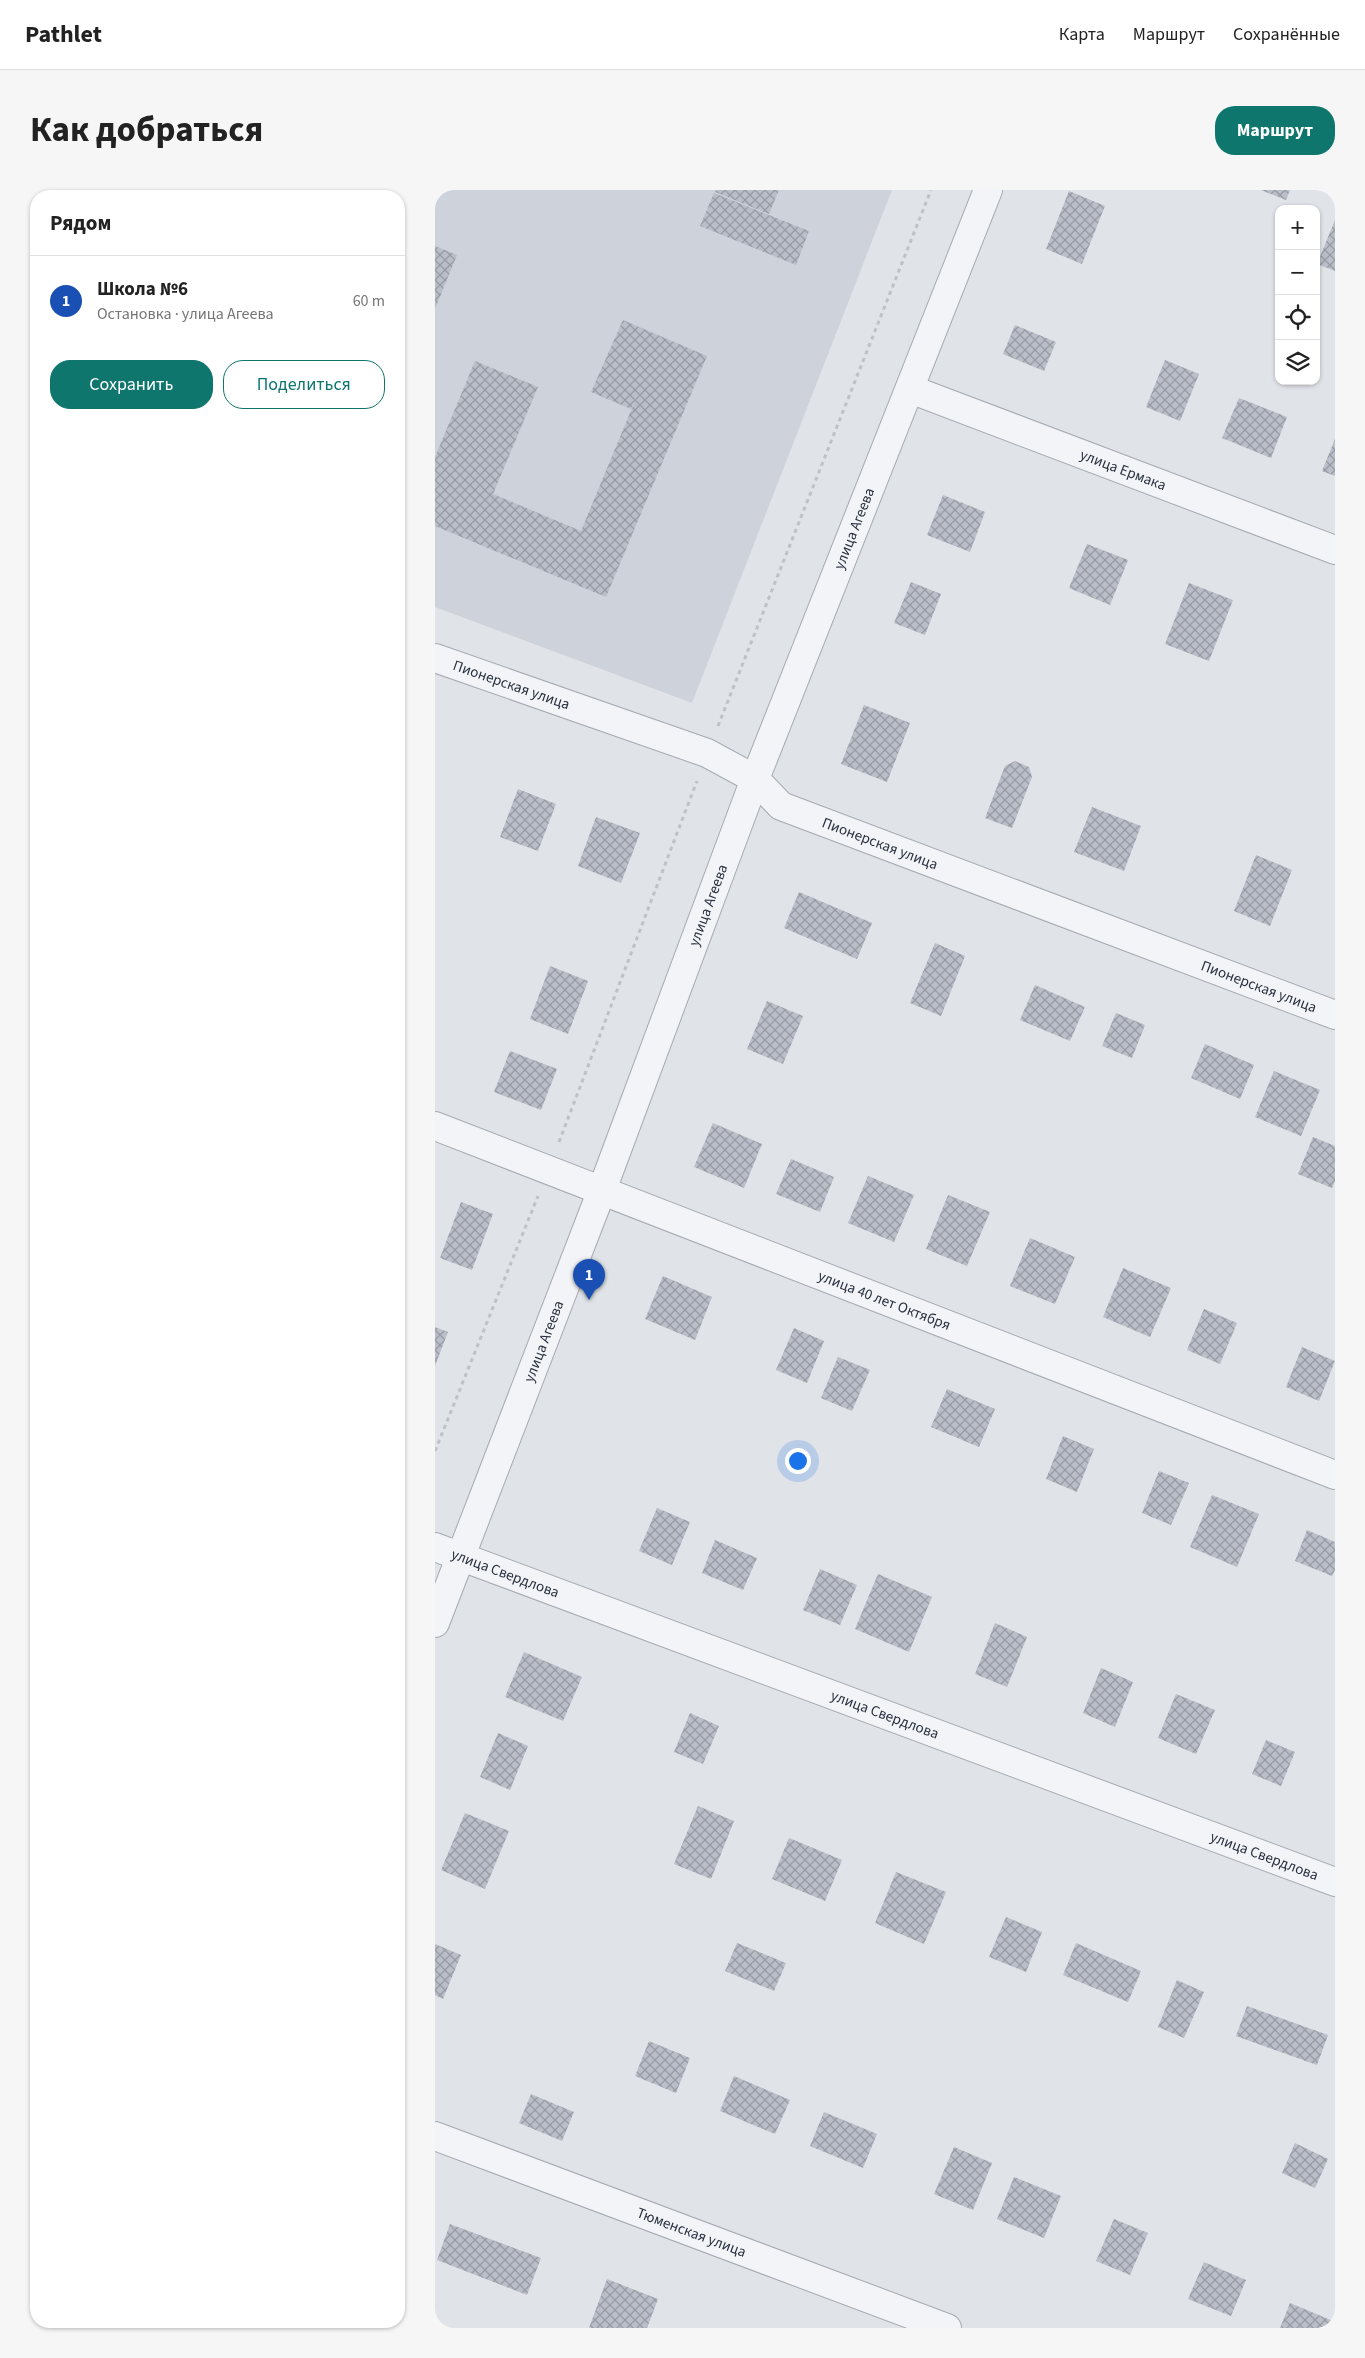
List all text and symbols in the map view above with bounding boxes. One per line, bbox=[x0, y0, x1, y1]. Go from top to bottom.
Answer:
text: Pathlet bbox=[25, 17, 102, 52]
text: Карта bbox=[1059, 22, 1105, 47]
text: Маршрут bbox=[1133, 22, 1205, 47]
text: Сохранённые bbox=[1233, 22, 1340, 47]
text: Как добраться bbox=[30, 105, 263, 155]
button: Маршрут bbox=[1215, 106, 1335, 155]
map controls bbox=[1275, 205, 1320, 385]
button: + bbox=[1275, 205, 1320, 250]
text: Рядом bbox=[50, 208, 111, 238]
button: − bbox=[1275, 250, 1320, 295]
text: Школа №6 bbox=[97, 276, 188, 303]
text: 1 bbox=[62, 290, 70, 312]
text: 60 m bbox=[353, 290, 385, 312]
button: locate bbox=[1275, 295, 1320, 340]
text: Остановка · улица Агеева bbox=[97, 303, 274, 325]
button: layers bbox=[1275, 340, 1320, 385]
button: Сохранить bbox=[50, 360, 213, 409]
button: Поделиться bbox=[223, 360, 385, 409]
street label: улица Ермака bbox=[1077, 444, 1169, 496]
street label: улица Агеева bbox=[829, 485, 880, 573]
street label: Пионерская улица bbox=[450, 655, 573, 715]
street label: Пионерская улица bbox=[819, 812, 941, 875]
street label: улица Агеева bbox=[684, 861, 733, 949]
street label: Пионерская улица bbox=[1198, 955, 1320, 1018]
pin: 1 bbox=[573, 1259, 605, 1300]
street label: улица 40 лет Октября bbox=[815, 1265, 954, 1336]
street label: улица Агеева bbox=[519, 1297, 569, 1385]
your location bbox=[785, 1448, 811, 1474]
street label: улица Свердлова bbox=[448, 1544, 562, 1603]
street label: улица Свердлова bbox=[828, 1685, 942, 1745]
street label: улица Свердлова bbox=[1207, 1826, 1321, 1886]
street label: Тюменская улица bbox=[634, 2203, 749, 2263]

